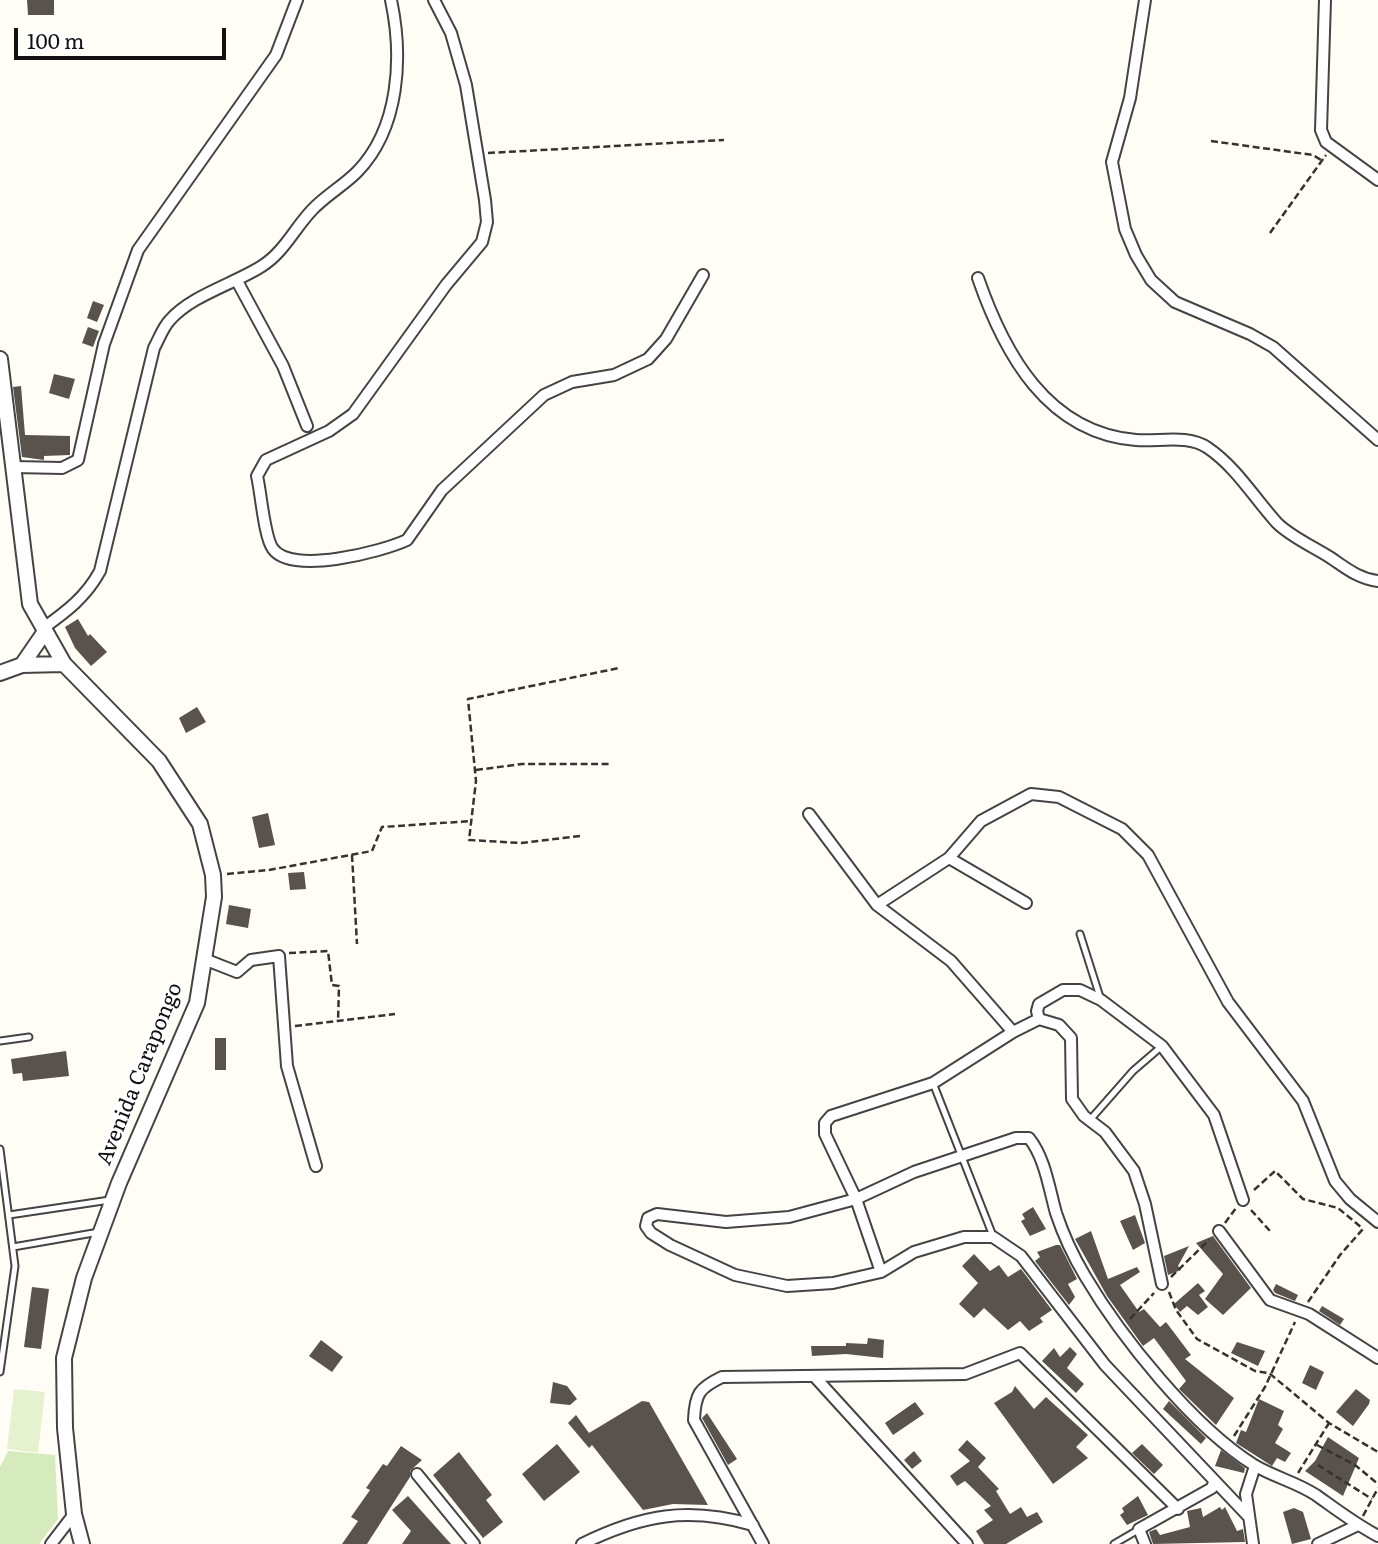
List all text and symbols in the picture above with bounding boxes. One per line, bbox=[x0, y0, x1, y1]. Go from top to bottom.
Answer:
scale bar bbox=[18, 14, 229, 58]
text: 100 m bbox=[27, 24, 84, 55]
street label: Avenida Carapongo bbox=[92, 979, 188, 1169]

